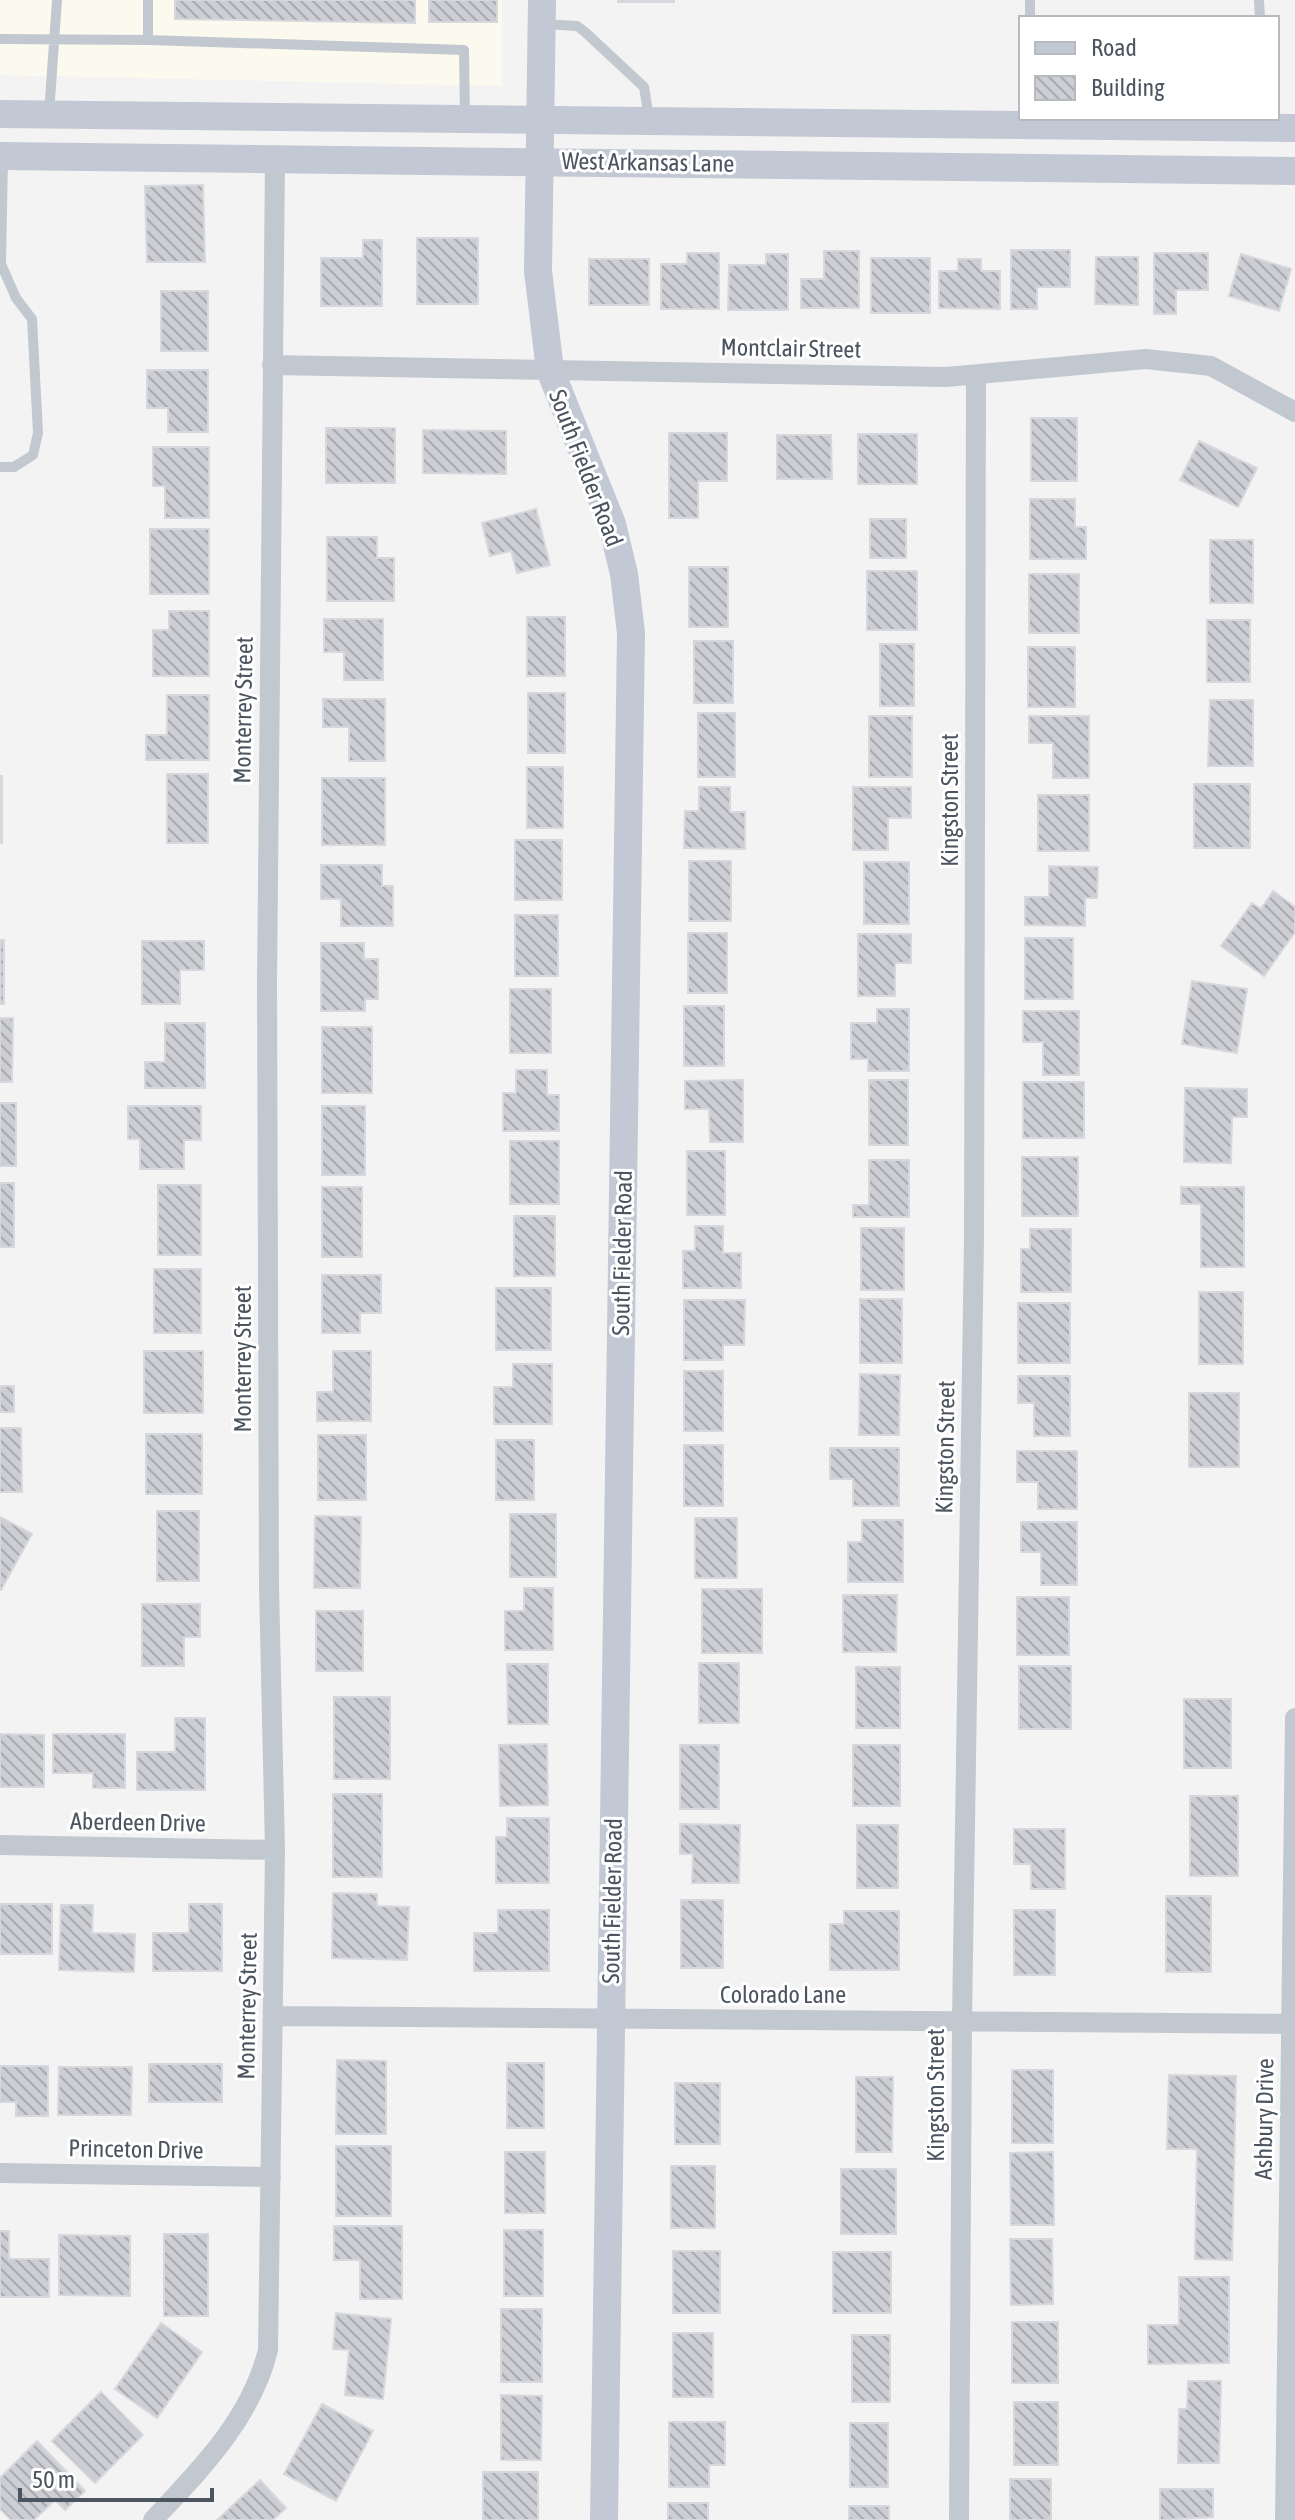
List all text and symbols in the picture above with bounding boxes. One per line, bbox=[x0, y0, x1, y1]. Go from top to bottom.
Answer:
legend bbox=[1019, 16, 1279, 120]
text: Road bbox=[1091, 34, 1137, 61]
text: Building bbox=[1091, 74, 1165, 101]
street label: West Arkansas Lane bbox=[561, 147, 735, 177]
street label: Montclair Street bbox=[720, 333, 862, 363]
street label: South Fielder Road bbox=[544, 386, 628, 550]
street label: Monterrey Street bbox=[228, 636, 258, 784]
street label: Kingston Street bbox=[936, 733, 963, 867]
street label: South Fielder Road bbox=[607, 1170, 637, 1336]
street label: Monterrey Street bbox=[229, 1285, 256, 1433]
street label: Kingston Street bbox=[930, 1380, 960, 1514]
street label: Aberdeen Drive bbox=[70, 1807, 206, 1837]
street label: South Fielder Road bbox=[597, 1818, 627, 1984]
street label: Monterrey Street bbox=[232, 1932, 262, 2080]
street label: Colorado Lane bbox=[720, 1981, 846, 2008]
street label: Kingston Street bbox=[922, 2028, 949, 2162]
street label: Ashbury Drive bbox=[1249, 2058, 1279, 2180]
street label: Princeton Drive bbox=[68, 2134, 204, 2164]
scale bar bbox=[20, 2452, 212, 2502]
text: 50 m bbox=[32, 2466, 75, 2493]

